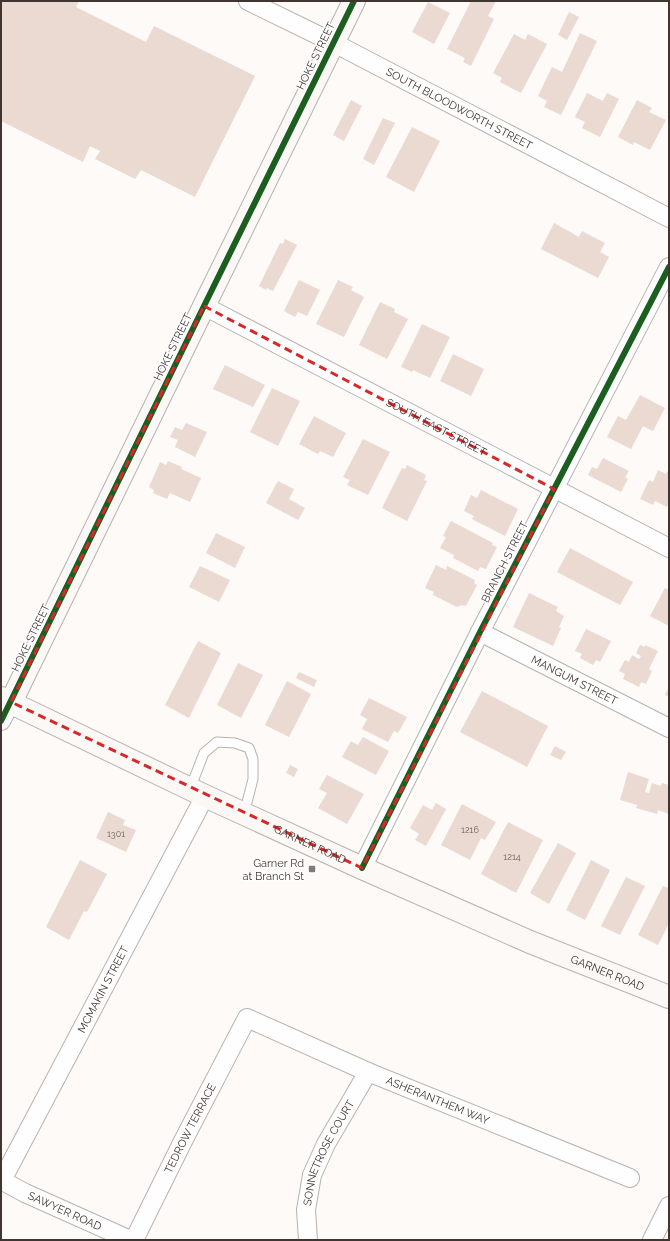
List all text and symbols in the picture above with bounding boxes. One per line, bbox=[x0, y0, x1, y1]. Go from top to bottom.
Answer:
street label: HOKE STREET bbox=[294, 20, 338, 92]
street label: SOUTH BLOODWORTH STREET bbox=[384, 65, 535, 152]
street label: HOKE STREET bbox=[151, 311, 195, 383]
street label: SOUTH EAST STREET bbox=[384, 395, 489, 459]
street label: BRANCH STREET bbox=[479, 519, 531, 605]
street label: HOKE STREET bbox=[9, 602, 53, 674]
street label: MANGUM STREET bbox=[529, 653, 620, 707]
street label: GARNER ROAD bbox=[272, 822, 349, 866]
house number: 1216 bbox=[461, 825, 479, 835]
house number: 1301 bbox=[107, 829, 125, 839]
house number: 1214 bbox=[503, 852, 521, 862]
place label: Garner Rd at Branch St bbox=[242, 857, 304, 883]
marker: Garner Rd at Branch St bbox=[307, 864, 317, 874]
street label: MCMAKIN STREET bbox=[75, 943, 131, 1035]
street label: GARNER ROAD bbox=[569, 952, 646, 993]
street label: ASHERANTHEM WAY bbox=[384, 1074, 491, 1127]
street label: TEDROW TERRACE bbox=[162, 1081, 219, 1175]
street label: SONNETROSE COURT bbox=[300, 1097, 357, 1207]
street label: SAWYER ROAD bbox=[26, 1189, 104, 1233]

